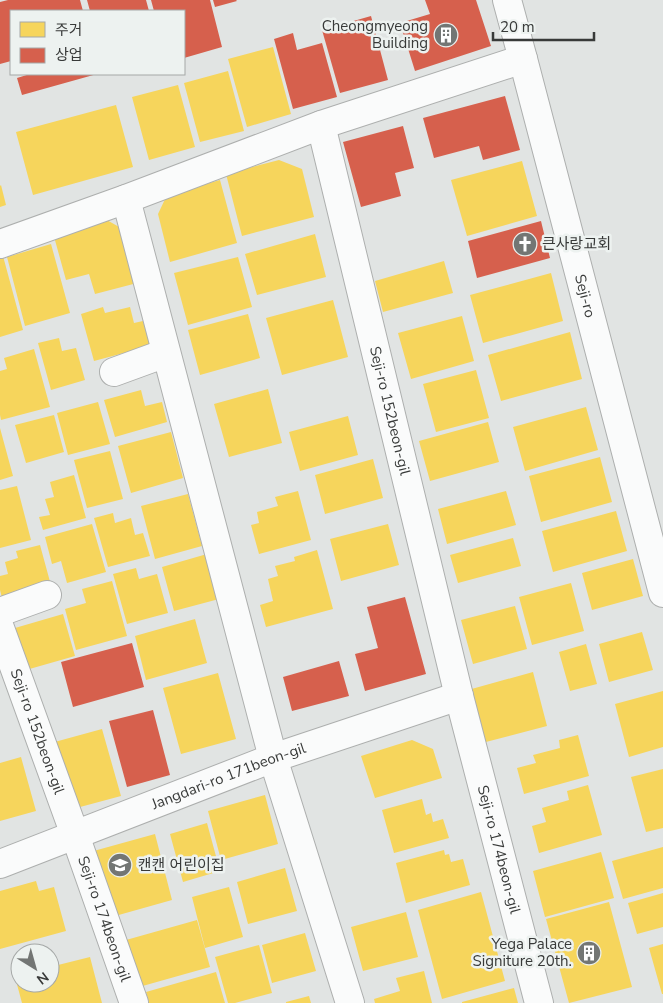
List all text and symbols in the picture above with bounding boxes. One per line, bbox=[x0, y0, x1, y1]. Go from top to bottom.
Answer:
legend bbox=[10, 10, 185, 75]
scale bar bbox=[493, 10, 594, 42]
place label: Cheongmyeong Building bbox=[322, 16, 428, 53]
text: 20 m bbox=[500, 17, 535, 37]
text: 주거 bbox=[55, 20, 83, 40]
building icon: Cheongmyeong Building bbox=[433, 22, 459, 48]
text: 상업 bbox=[55, 45, 83, 65]
church icon: 큰사랑교회 bbox=[512, 231, 538, 257]
place label: 큰사랑교회 bbox=[542, 234, 611, 254]
street label: Seji-ro bbox=[570, 272, 600, 320]
street label: Seji-ro 152beon-gil bbox=[365, 344, 415, 478]
street label: Seji-ro 152beon-gil bbox=[6, 666, 70, 797]
street label: Jangdari-ro 171beon-gil bbox=[148, 738, 309, 815]
street label: Seji-ro 174beon-gil bbox=[473, 783, 525, 916]
school or university icon: 캔캔 어린이집 bbox=[107, 852, 133, 878]
street label: Seji-ro 174beon-gil bbox=[73, 853, 136, 985]
place label: 캔캔 어린이집 bbox=[138, 855, 225, 875]
place label: Yega Palace Signiture 20th. bbox=[473, 934, 572, 971]
building icon: Yega Palace Signiture 20th. bbox=[576, 940, 602, 966]
north arrow bbox=[10, 943, 60, 993]
text: N bbox=[33, 967, 52, 989]

